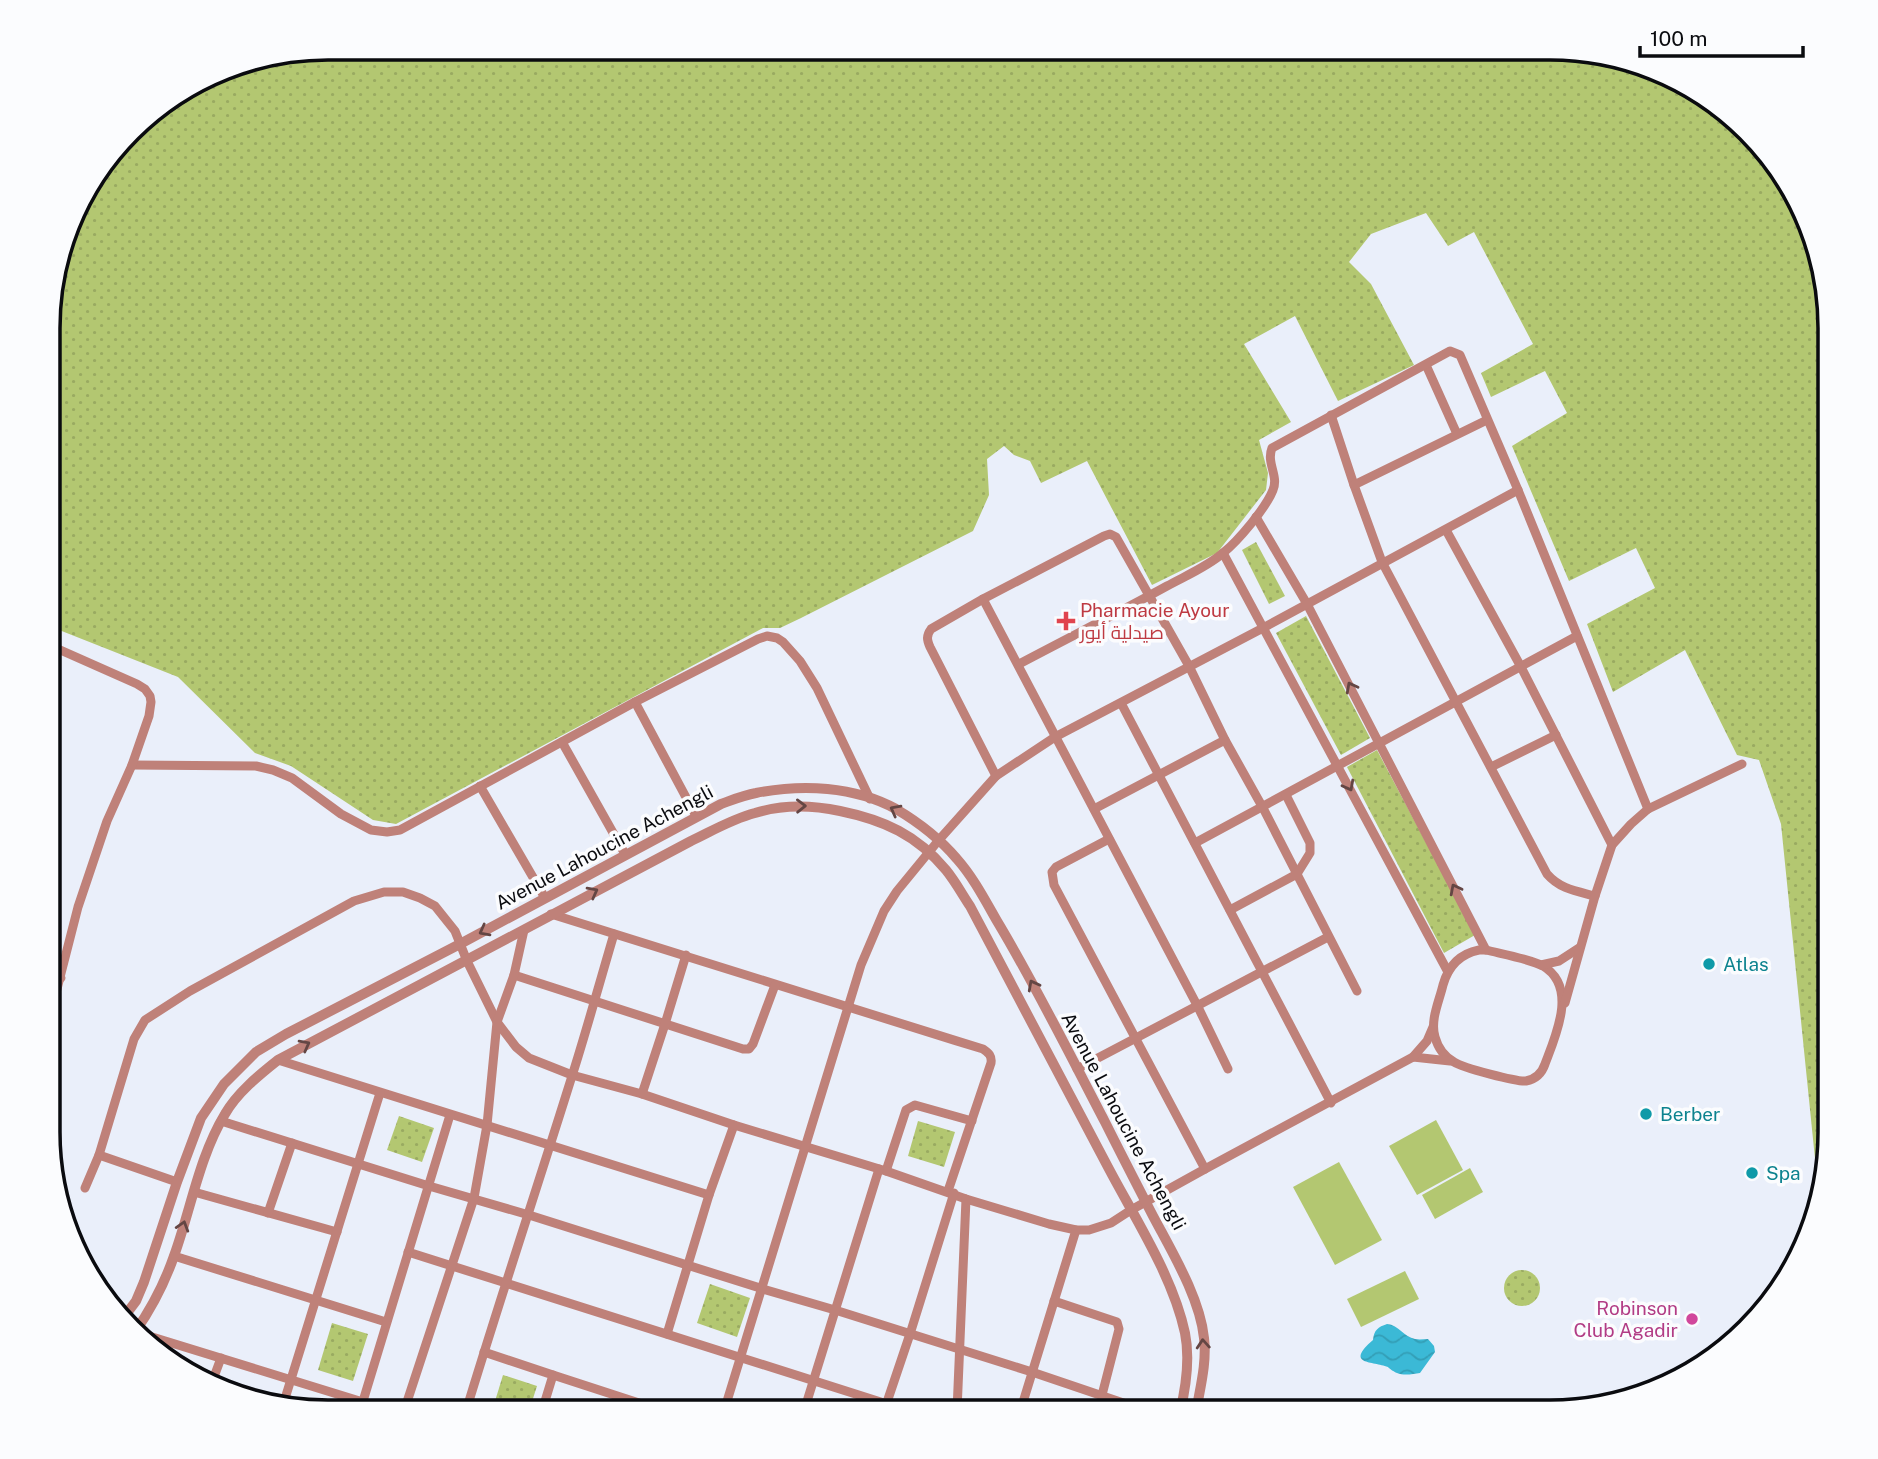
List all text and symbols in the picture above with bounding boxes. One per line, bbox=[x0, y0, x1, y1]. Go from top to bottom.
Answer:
scale bar bbox=[1640, 14, 1803, 58]
text: 100 m bbox=[1650, 26, 1707, 51]
place label: Pharmacie Ayour صيدلية أيور bbox=[1079, 599, 1230, 644]
marker: Pharmacie Ayour صيدلية أيور bbox=[1058, 613, 1074, 629]
one-way arrow bbox=[1345, 682, 1359, 694]
one-way arrow bbox=[1340, 779, 1354, 791]
street label: Avenue Lahoucine Achengli bbox=[491, 780, 717, 914]
one-way arrow bbox=[796, 799, 807, 814]
one-way arrow bbox=[889, 805, 902, 818]
one-way arrow bbox=[1450, 884, 1464, 897]
one-way arrow bbox=[586, 887, 598, 901]
one-way arrow bbox=[479, 922, 492, 936]
place label: Atlas bbox=[1723, 953, 1769, 975]
marker: Atlas bbox=[1701, 956, 1717, 972]
one-way arrow bbox=[1028, 980, 1041, 992]
street label: Avenue Lahoucine Achengli bbox=[1057, 1008, 1191, 1234]
one-way arrow bbox=[298, 1040, 311, 1053]
place label: Berber bbox=[1660, 1103, 1721, 1125]
marker: Berber bbox=[1638, 1106, 1654, 1122]
place label: Spa bbox=[1766, 1162, 1800, 1184]
marker: Spa bbox=[1744, 1165, 1760, 1181]
one-way arrow bbox=[175, 1220, 190, 1232]
place label: Robinson Club Agadir bbox=[1574, 1297, 1678, 1341]
marker: Robinson Club Agadir bbox=[1684, 1311, 1700, 1327]
one-way arrow bbox=[1196, 1338, 1211, 1349]

